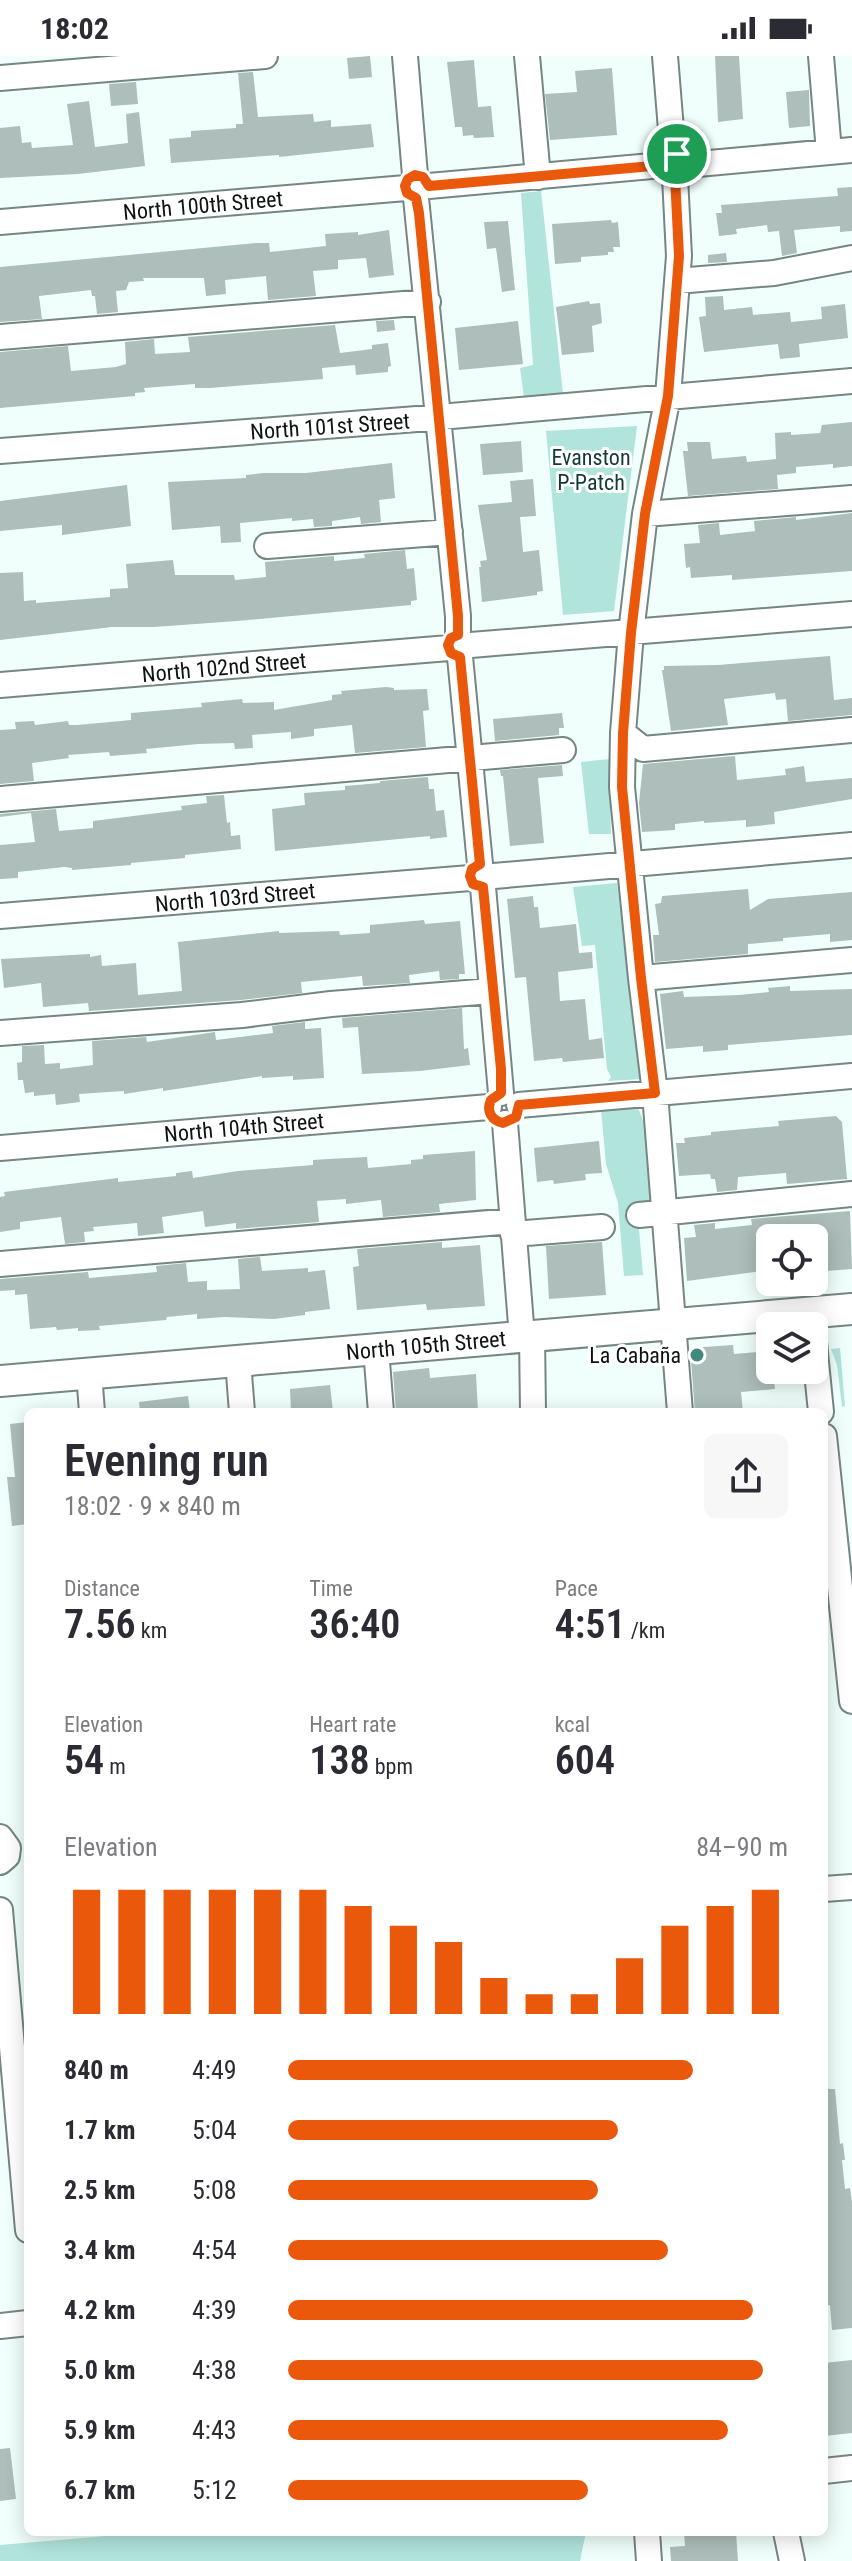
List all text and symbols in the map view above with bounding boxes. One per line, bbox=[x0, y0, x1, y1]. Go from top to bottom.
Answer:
text: 18:02 bbox=[40, 11, 109, 46]
pin bbox=[643, 120, 711, 188]
icon: arrive bbox=[655, 132, 699, 176]
street label: North 100th Street bbox=[122, 186, 284, 225]
street label: North 101st Street bbox=[249, 408, 411, 445]
park label: Evanston P-Patch bbox=[551, 445, 631, 495]
street label: North 102nd Street bbox=[141, 648, 307, 687]
street label: North 103rd Street bbox=[154, 878, 316, 917]
street label: North 104th Street bbox=[163, 1108, 325, 1147]
map controls bbox=[756, 1224, 828, 1384]
button: locate bbox=[756, 1224, 828, 1296]
button: layers bbox=[756, 1312, 828, 1384]
street label: North 105th Street bbox=[345, 1326, 507, 1365]
place label: La Cabaña bbox=[589, 1343, 681, 1368]
marker: La Cabaña bbox=[688, 1346, 706, 1364]
button: share bbox=[704, 1434, 788, 1518]
text: Evening run bbox=[64, 1435, 269, 1487]
text: 18:02 · 9 × 840 m bbox=[64, 1491, 241, 1521]
text: Distance bbox=[64, 1576, 140, 1601]
text: Time bbox=[309, 1576, 353, 1601]
text: Pace bbox=[555, 1576, 598, 1601]
text: 7.56 bbox=[64, 1601, 136, 1648]
text: 36:40 bbox=[309, 1601, 400, 1648]
text: 4:51 bbox=[555, 1601, 626, 1648]
text: km bbox=[136, 1618, 167, 1643]
text: /km bbox=[626, 1618, 665, 1643]
text: Elevation bbox=[64, 1712, 143, 1737]
text: Heart rate bbox=[309, 1712, 396, 1737]
text: kcal bbox=[555, 1712, 590, 1737]
text: 54 bbox=[64, 1737, 104, 1784]
text: 138 bbox=[309, 1737, 370, 1784]
text: 604 bbox=[555, 1737, 615, 1784]
text: m bbox=[104, 1754, 126, 1779]
text: bpm bbox=[370, 1754, 413, 1779]
text: Elevation bbox=[64, 1832, 158, 1862]
text: 84–90 m bbox=[696, 1832, 788, 1862]
text: 840 m bbox=[64, 2055, 129, 2085]
text: 4:49 bbox=[192, 2055, 237, 2085]
text: 1.7 km bbox=[64, 2115, 136, 2145]
text: 5:04 bbox=[192, 2115, 237, 2145]
text: 2.5 km bbox=[64, 2175, 136, 2205]
text: 5:08 bbox=[192, 2175, 237, 2205]
text: 3.4 km bbox=[64, 2235, 136, 2265]
text: 4:54 bbox=[192, 2235, 237, 2265]
text: 4.2 km bbox=[64, 2295, 136, 2325]
text: 4:39 bbox=[192, 2295, 237, 2325]
text: 5.0 km bbox=[64, 2355, 136, 2385]
text: 4:38 bbox=[192, 2355, 237, 2385]
text: 5.9 km bbox=[64, 2415, 136, 2445]
text: 4:43 bbox=[192, 2415, 237, 2445]
text: 6.7 km bbox=[64, 2475, 136, 2505]
text: 5:12 bbox=[192, 2475, 237, 2505]

